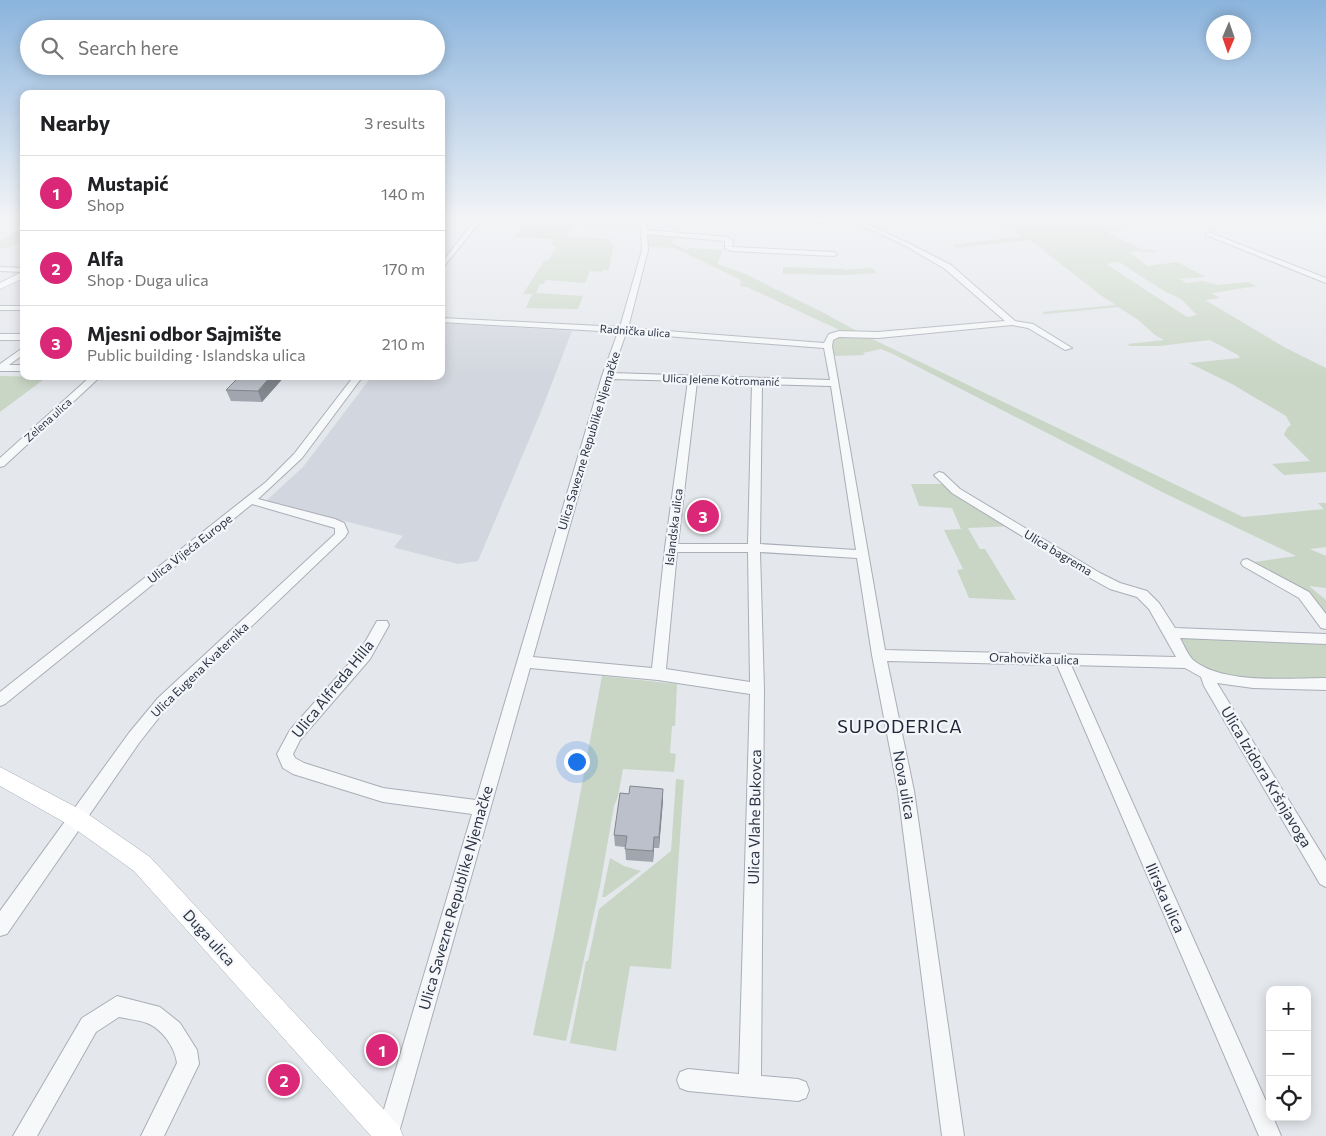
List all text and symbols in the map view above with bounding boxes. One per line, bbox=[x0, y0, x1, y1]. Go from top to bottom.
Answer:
north arrow bbox=[1206, 15, 1251, 60]
search box bbox=[20, 20, 445, 75]
icon: search bbox=[38, 34, 66, 62]
text: Search here bbox=[78, 36, 178, 59]
text: Nearby bbox=[40, 110, 110, 135]
text: 3 results bbox=[364, 113, 425, 132]
text: Mustapić bbox=[87, 172, 169, 195]
text: 1 bbox=[52, 184, 60, 203]
text: 140 m bbox=[381, 184, 425, 203]
text: Shop bbox=[87, 195, 125, 214]
text: Alfa bbox=[87, 247, 123, 270]
text: 2 bbox=[51, 259, 61, 278]
text: 170 m bbox=[382, 259, 425, 278]
text: Shop · Duga ulica bbox=[87, 270, 209, 289]
text: Mjesni odbor Sajmište bbox=[87, 322, 281, 345]
street label: Radnička ulica bbox=[599, 322, 671, 339]
text: 3 bbox=[51, 334, 61, 353]
text: 210 m bbox=[382, 334, 425, 353]
text: Public building · Islandska ulica bbox=[87, 345, 306, 364]
street label: Ulica Savezne Republike Njemačke bbox=[554, 350, 622, 532]
street label: Ulica Jelene Kotromanić bbox=[662, 371, 780, 389]
street label: Zelena ulica bbox=[21, 395, 74, 444]
street label: Islandska ulica bbox=[661, 488, 685, 566]
pin: 3 bbox=[687, 497, 719, 535]
street label: Ulica Vijeća Europe bbox=[144, 511, 235, 586]
street label: Ulica bagrema bbox=[1022, 526, 1095, 578]
street label: Ulica Eugena Kvaternika bbox=[148, 619, 251, 719]
street label: Ulica Alfreda Hilla bbox=[287, 636, 377, 741]
street label: Orahovička ulica bbox=[989, 649, 1079, 667]
street label: Ulica Izidora Kršnjavoga bbox=[1218, 703, 1316, 850]
district label: SUPODERICA bbox=[837, 715, 963, 737]
your location bbox=[564, 749, 590, 775]
street label: Ulica Vlahe Bukovca bbox=[744, 749, 764, 885]
street label: Nova ulica bbox=[890, 749, 920, 821]
street label: Ulica Savezne Republike Njemačke bbox=[414, 783, 496, 1012]
street label: Ilirska ulica bbox=[1143, 860, 1189, 935]
street label: Duga ulica bbox=[180, 905, 240, 969]
map controls bbox=[1266, 986, 1311, 1121]
button: + bbox=[1266, 986, 1311, 1031]
pin: 1 bbox=[366, 1031, 398, 1069]
button: − bbox=[1266, 1031, 1311, 1076]
pin: 2 bbox=[268, 1061, 300, 1099]
button: locate bbox=[1266, 1076, 1311, 1121]

